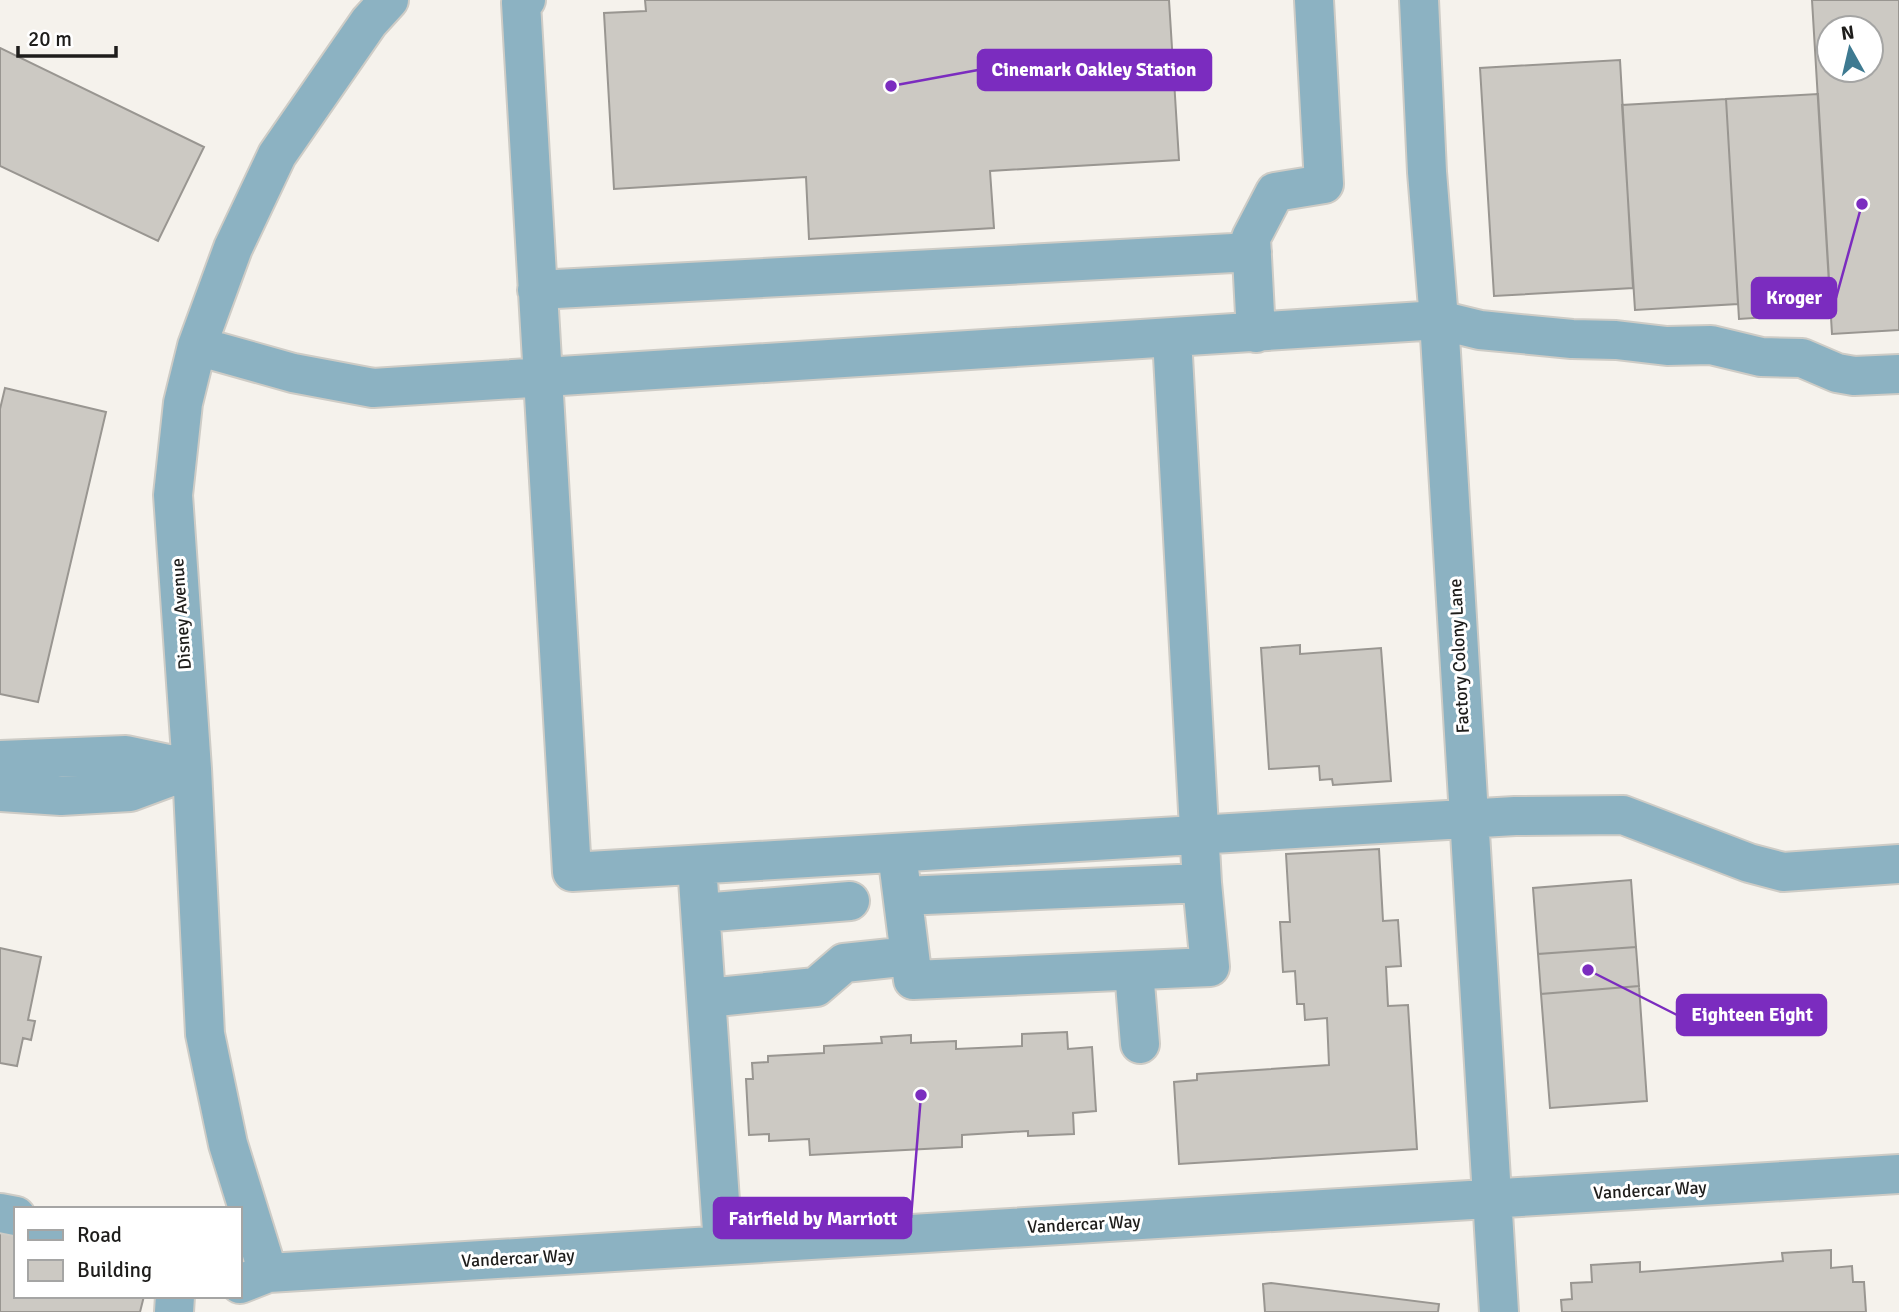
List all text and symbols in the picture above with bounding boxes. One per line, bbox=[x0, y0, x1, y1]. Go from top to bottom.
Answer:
scale bar bbox=[18, 14, 116, 58]
north arrow bbox=[1815, 14, 1885, 84]
text: N bbox=[1840, 20, 1856, 46]
text: 20 m bbox=[28, 26, 72, 52]
callout: Cinemark Oakley Station bbox=[978, 50, 1211, 90]
text: Cinemark Oakley Station bbox=[992, 58, 1196, 82]
callout: Kroger bbox=[1752, 278, 1836, 318]
text: Kroger bbox=[1766, 286, 1823, 310]
street label: Disney Avenue bbox=[166, 558, 196, 670]
street label: Factory Colony Lane bbox=[1444, 578, 1474, 734]
callout: Eighteen Eight bbox=[1677, 995, 1826, 1035]
text: Eighteen Eight bbox=[1691, 1003, 1813, 1027]
street label: Vandercar Way bbox=[1593, 1176, 1708, 1204]
callout: Fairfield by Marriott bbox=[714, 1198, 911, 1238]
legend bbox=[14, 1207, 242, 1298]
text: Fairfield by Marriott bbox=[728, 1207, 898, 1231]
street label: Vandercar Way bbox=[1027, 1210, 1142, 1238]
text: Road bbox=[77, 1222, 122, 1248]
street label: Vandercar Way bbox=[461, 1244, 576, 1272]
text: Building bbox=[77, 1257, 152, 1283]

